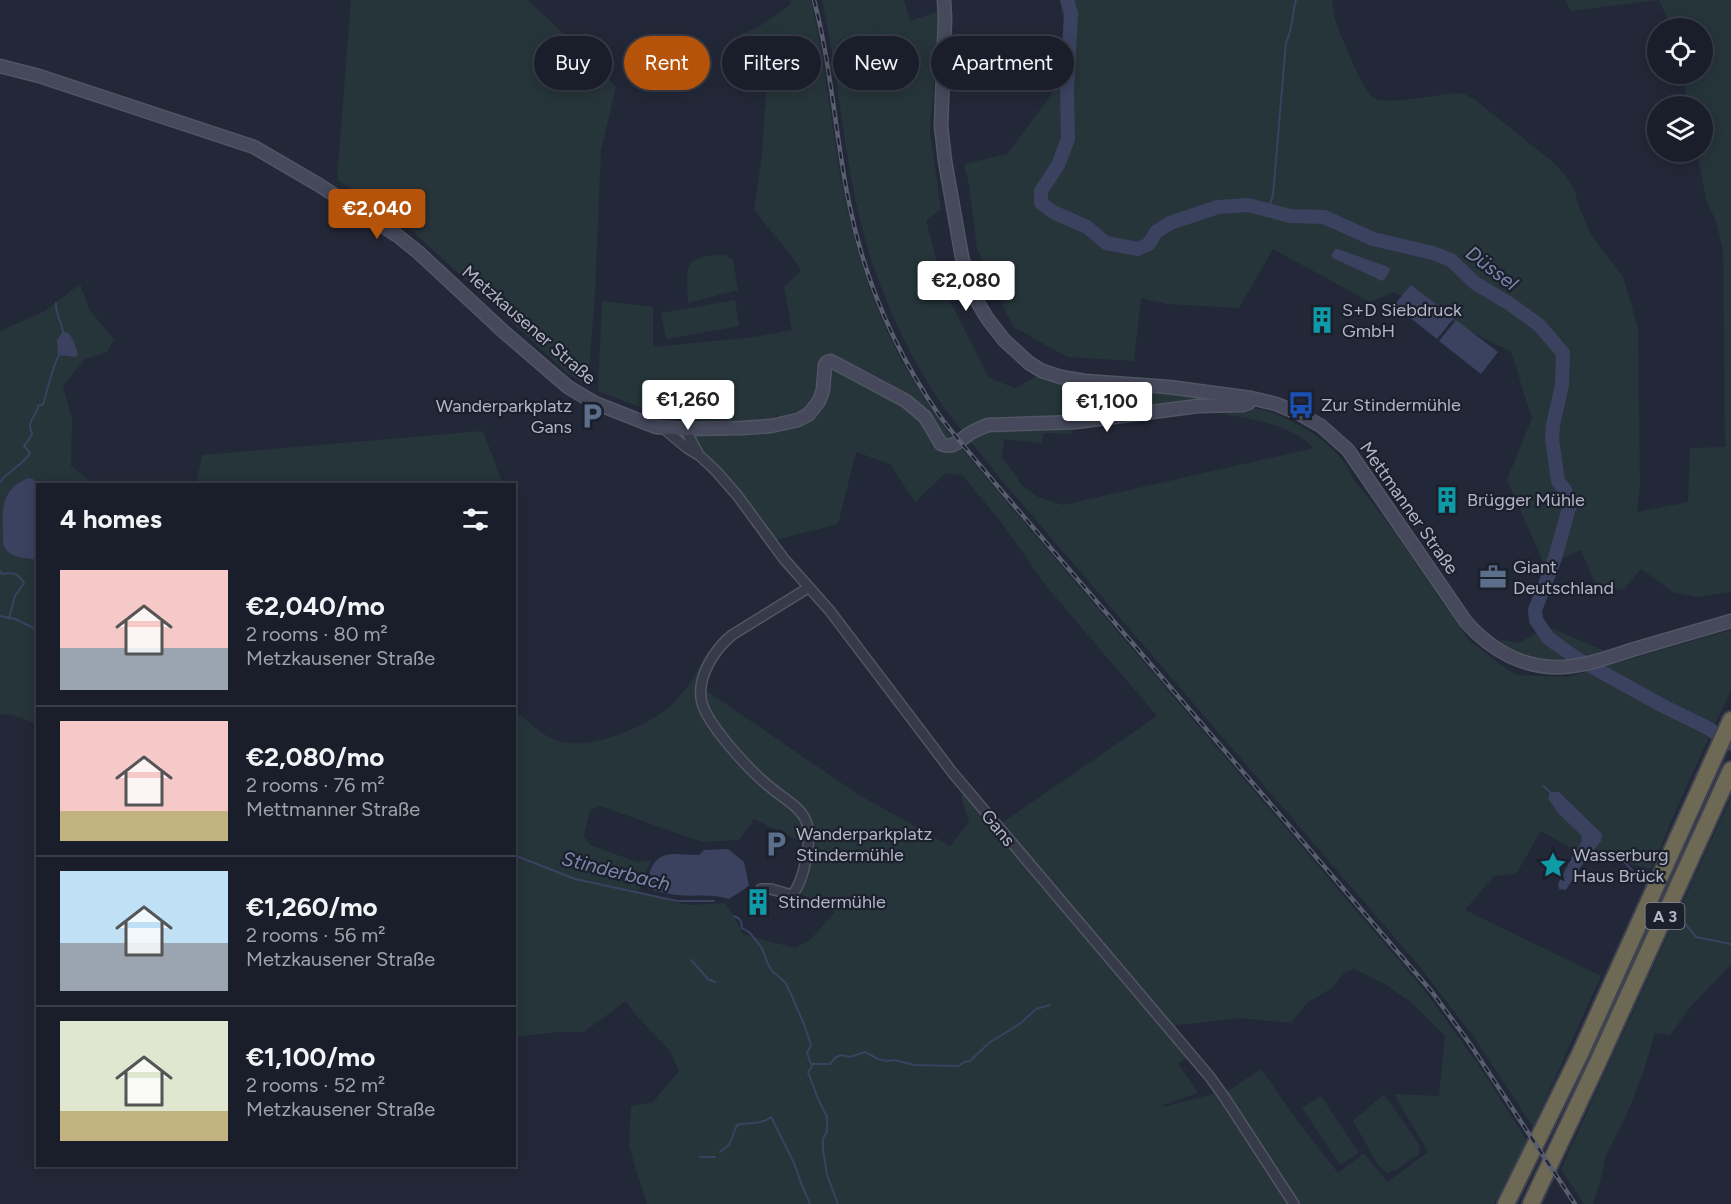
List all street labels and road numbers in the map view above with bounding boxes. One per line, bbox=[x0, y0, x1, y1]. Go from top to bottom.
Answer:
street label: Metzkausener Straße bbox=[458, 261, 601, 389]
street label: Mettmanner Straße bbox=[1355, 438, 1463, 579]
street label: Gans bbox=[976, 805, 1020, 851]
road number: A 3 bbox=[1646, 903, 1684, 929]

